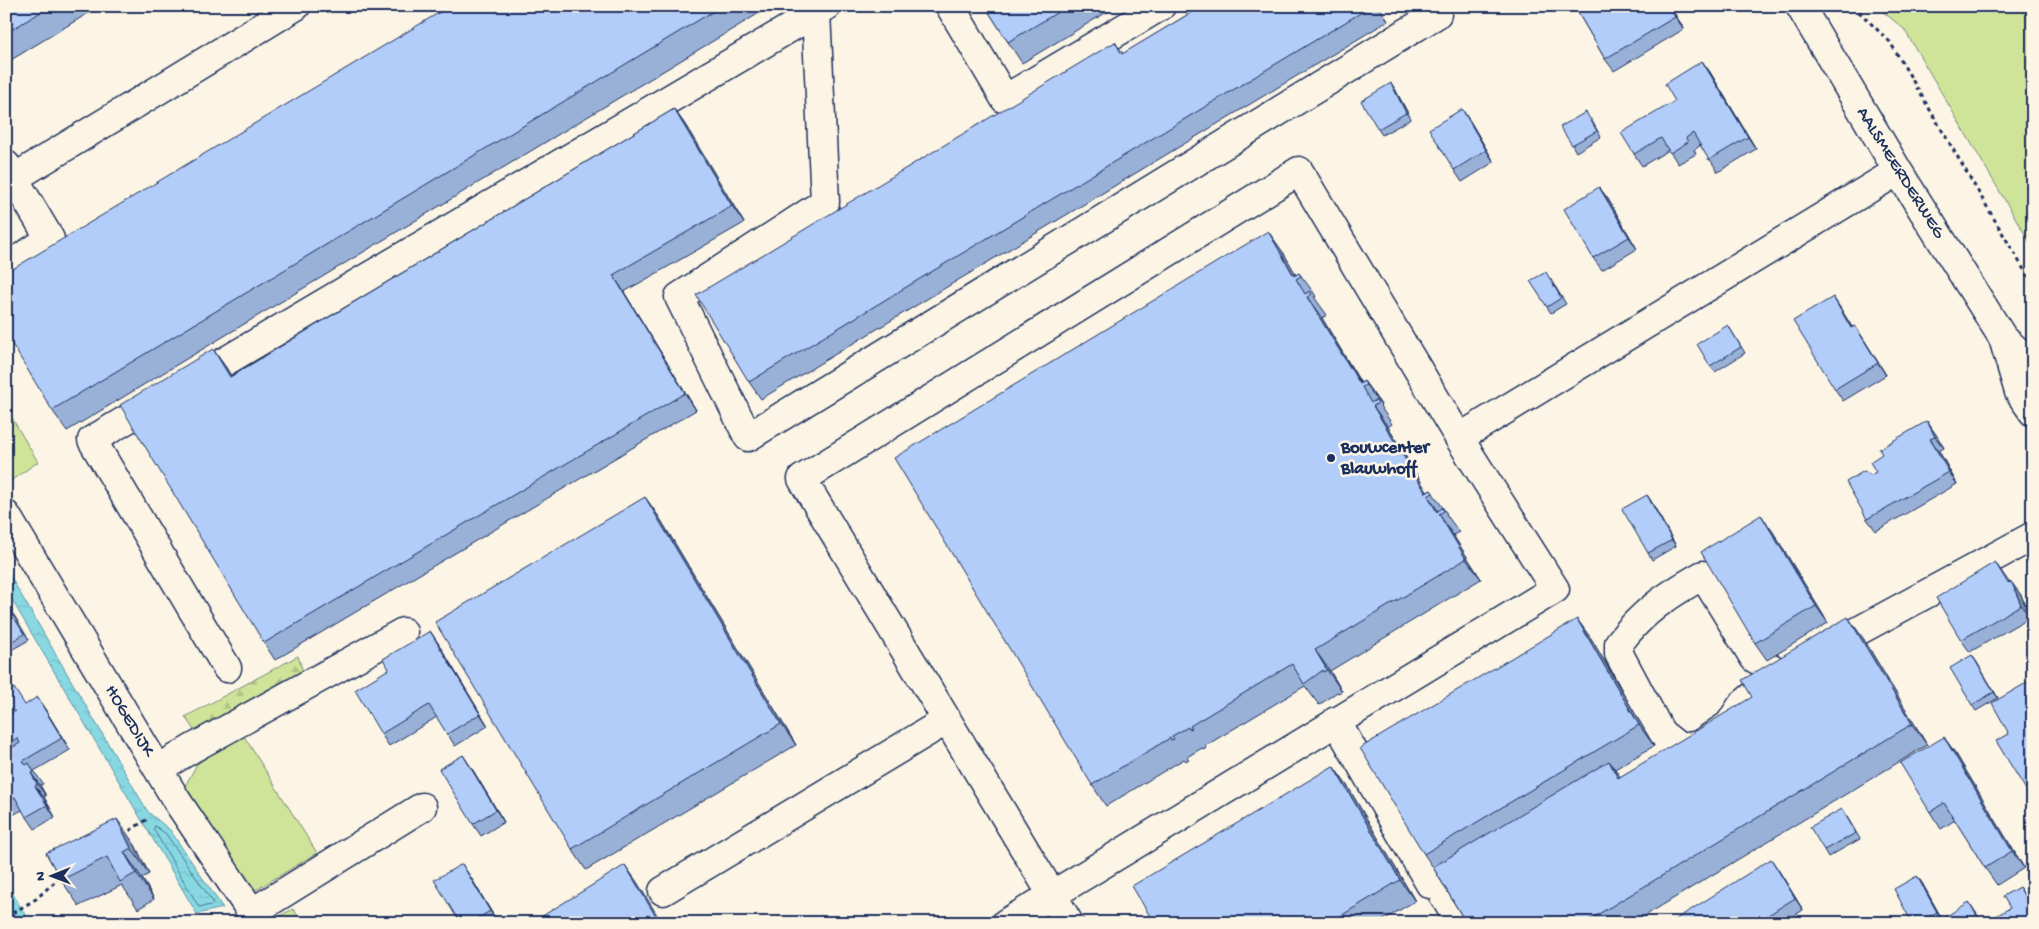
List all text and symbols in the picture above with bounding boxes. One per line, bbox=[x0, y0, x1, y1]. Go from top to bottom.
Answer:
street label: AALSMEERDERWEG bbox=[1851, 104, 1949, 243]
place label: Bouwcenter Blauwhoff bbox=[1340, 438, 1432, 480]
marker: Bouwcenter Blauwhoff bbox=[1325, 452, 1337, 464]
street label: HOGEDIJK bbox=[100, 682, 159, 762]
north arrow bbox=[28, 852, 78, 902]
text: N bbox=[33, 871, 50, 881]

